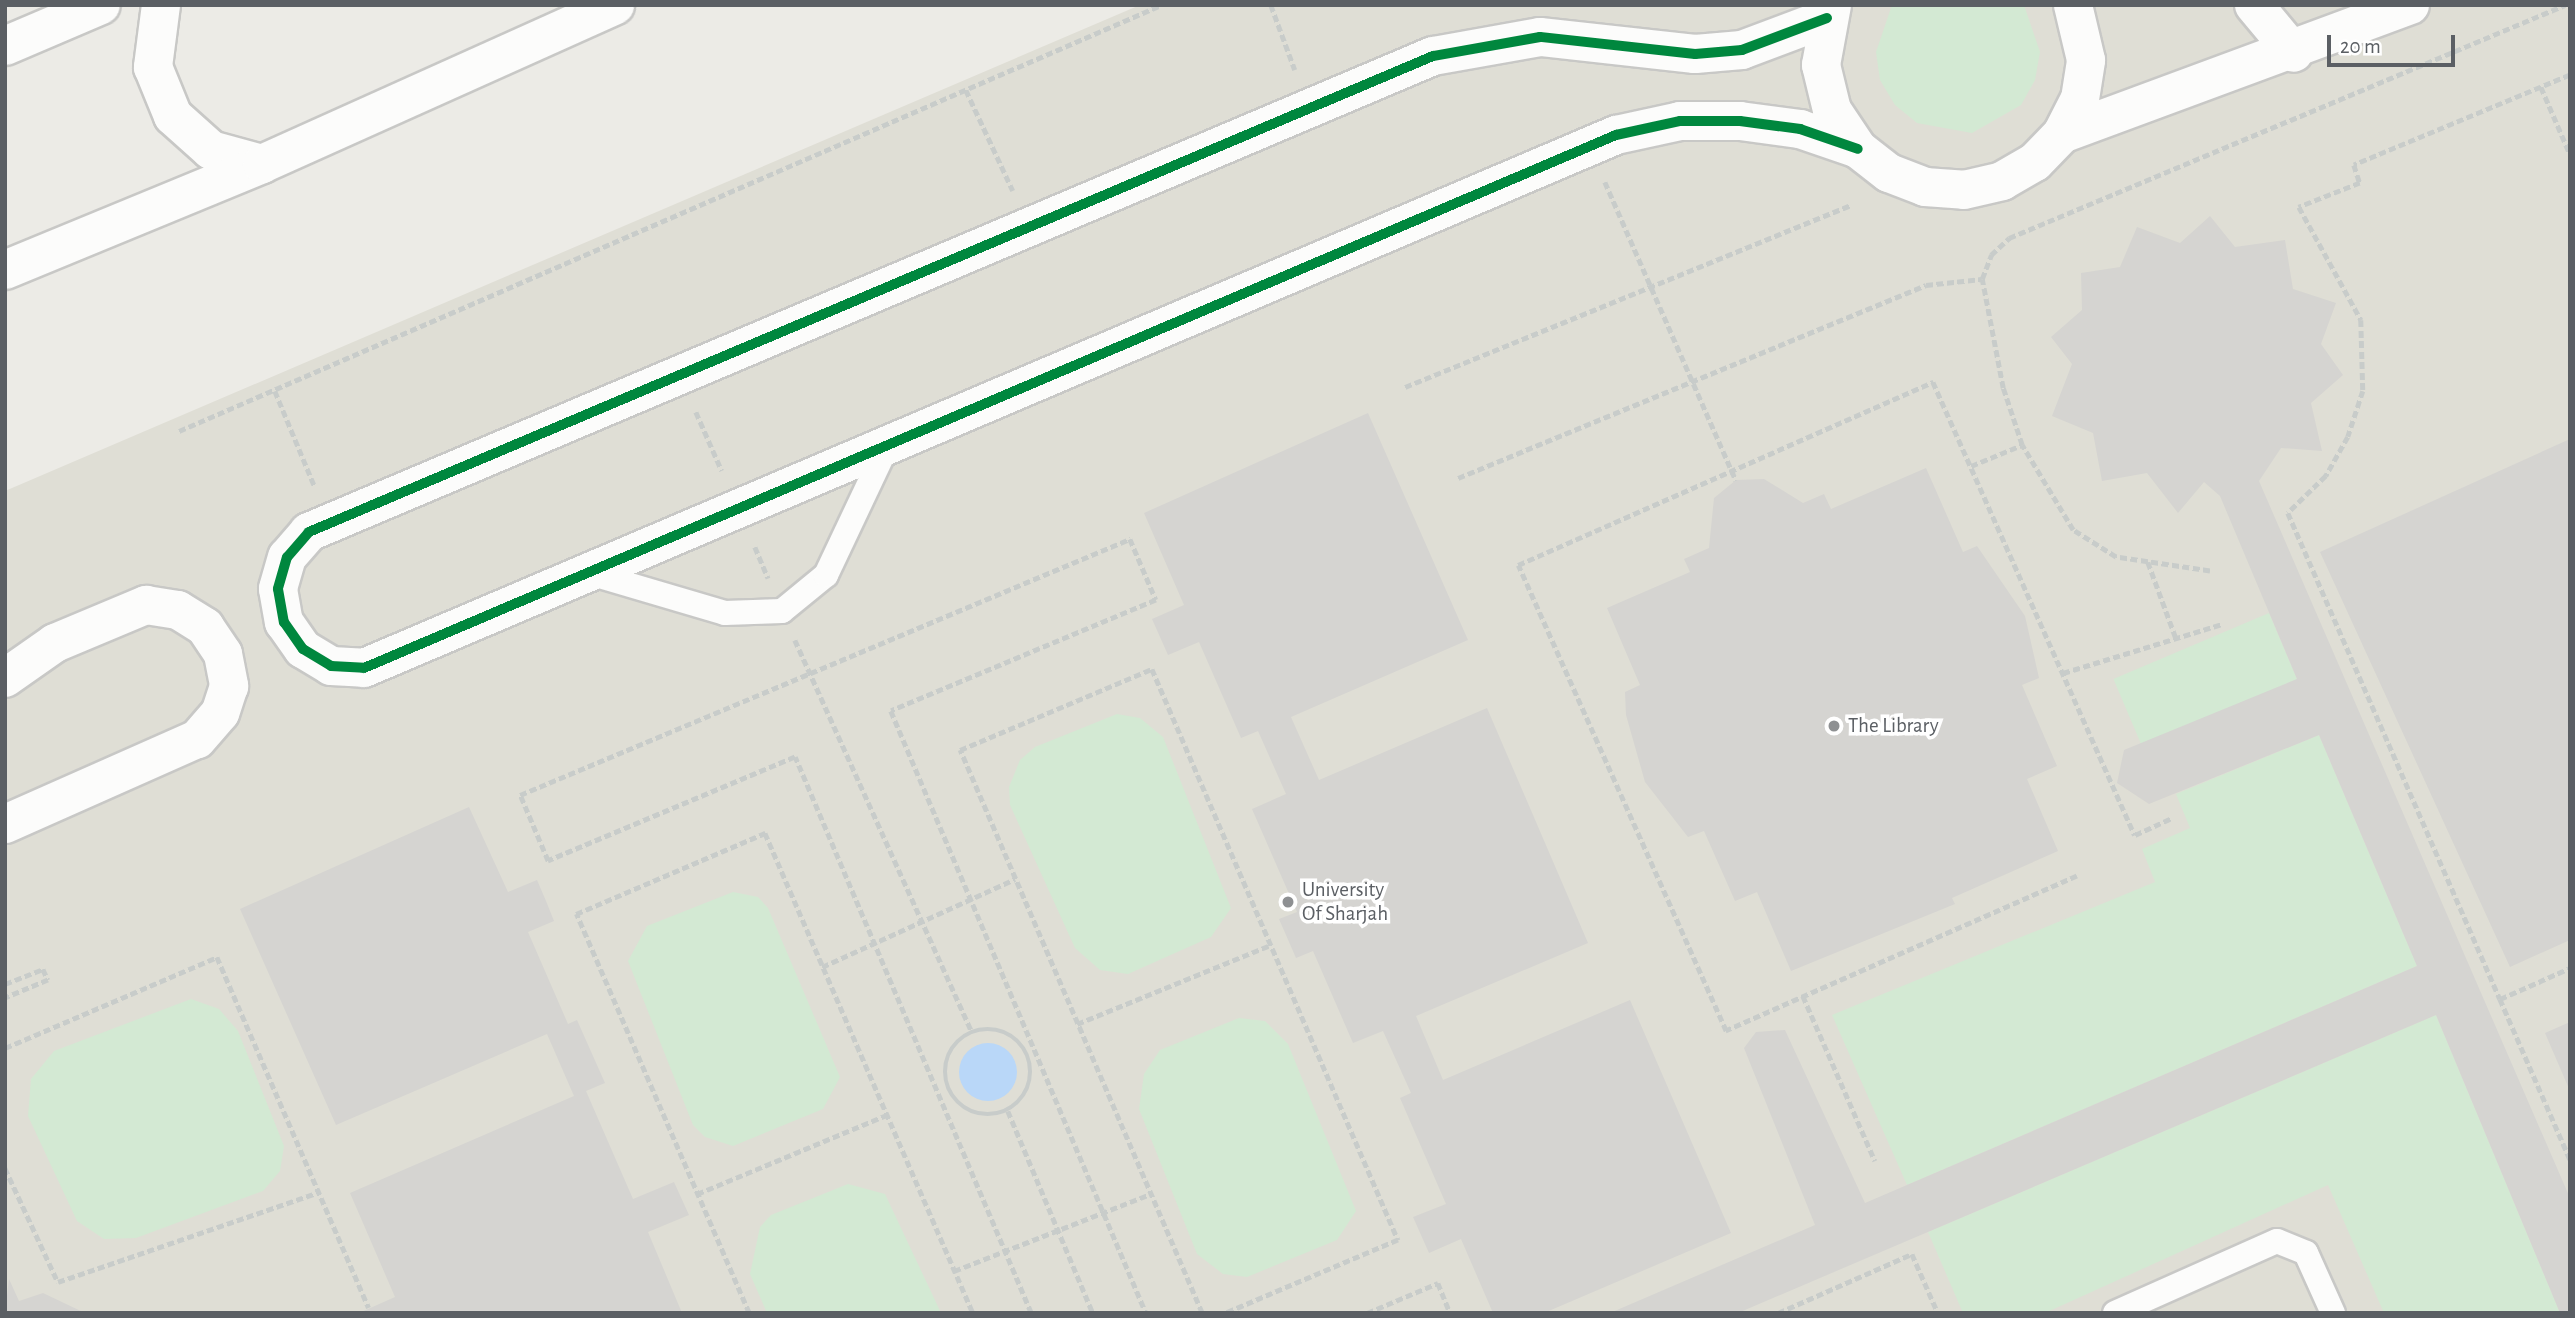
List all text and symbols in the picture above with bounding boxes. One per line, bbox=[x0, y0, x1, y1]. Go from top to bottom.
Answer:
scale bar bbox=[2330, 21, 2458, 65]
text: 20 m bbox=[2340, 36, 2381, 57]
place label: The Library bbox=[1848, 713, 1939, 739]
marker: The Library bbox=[1826, 718, 1842, 734]
place label: University Of Sharjah bbox=[1302, 877, 1388, 927]
marker: University Of Sharjah bbox=[1280, 894, 1296, 910]

